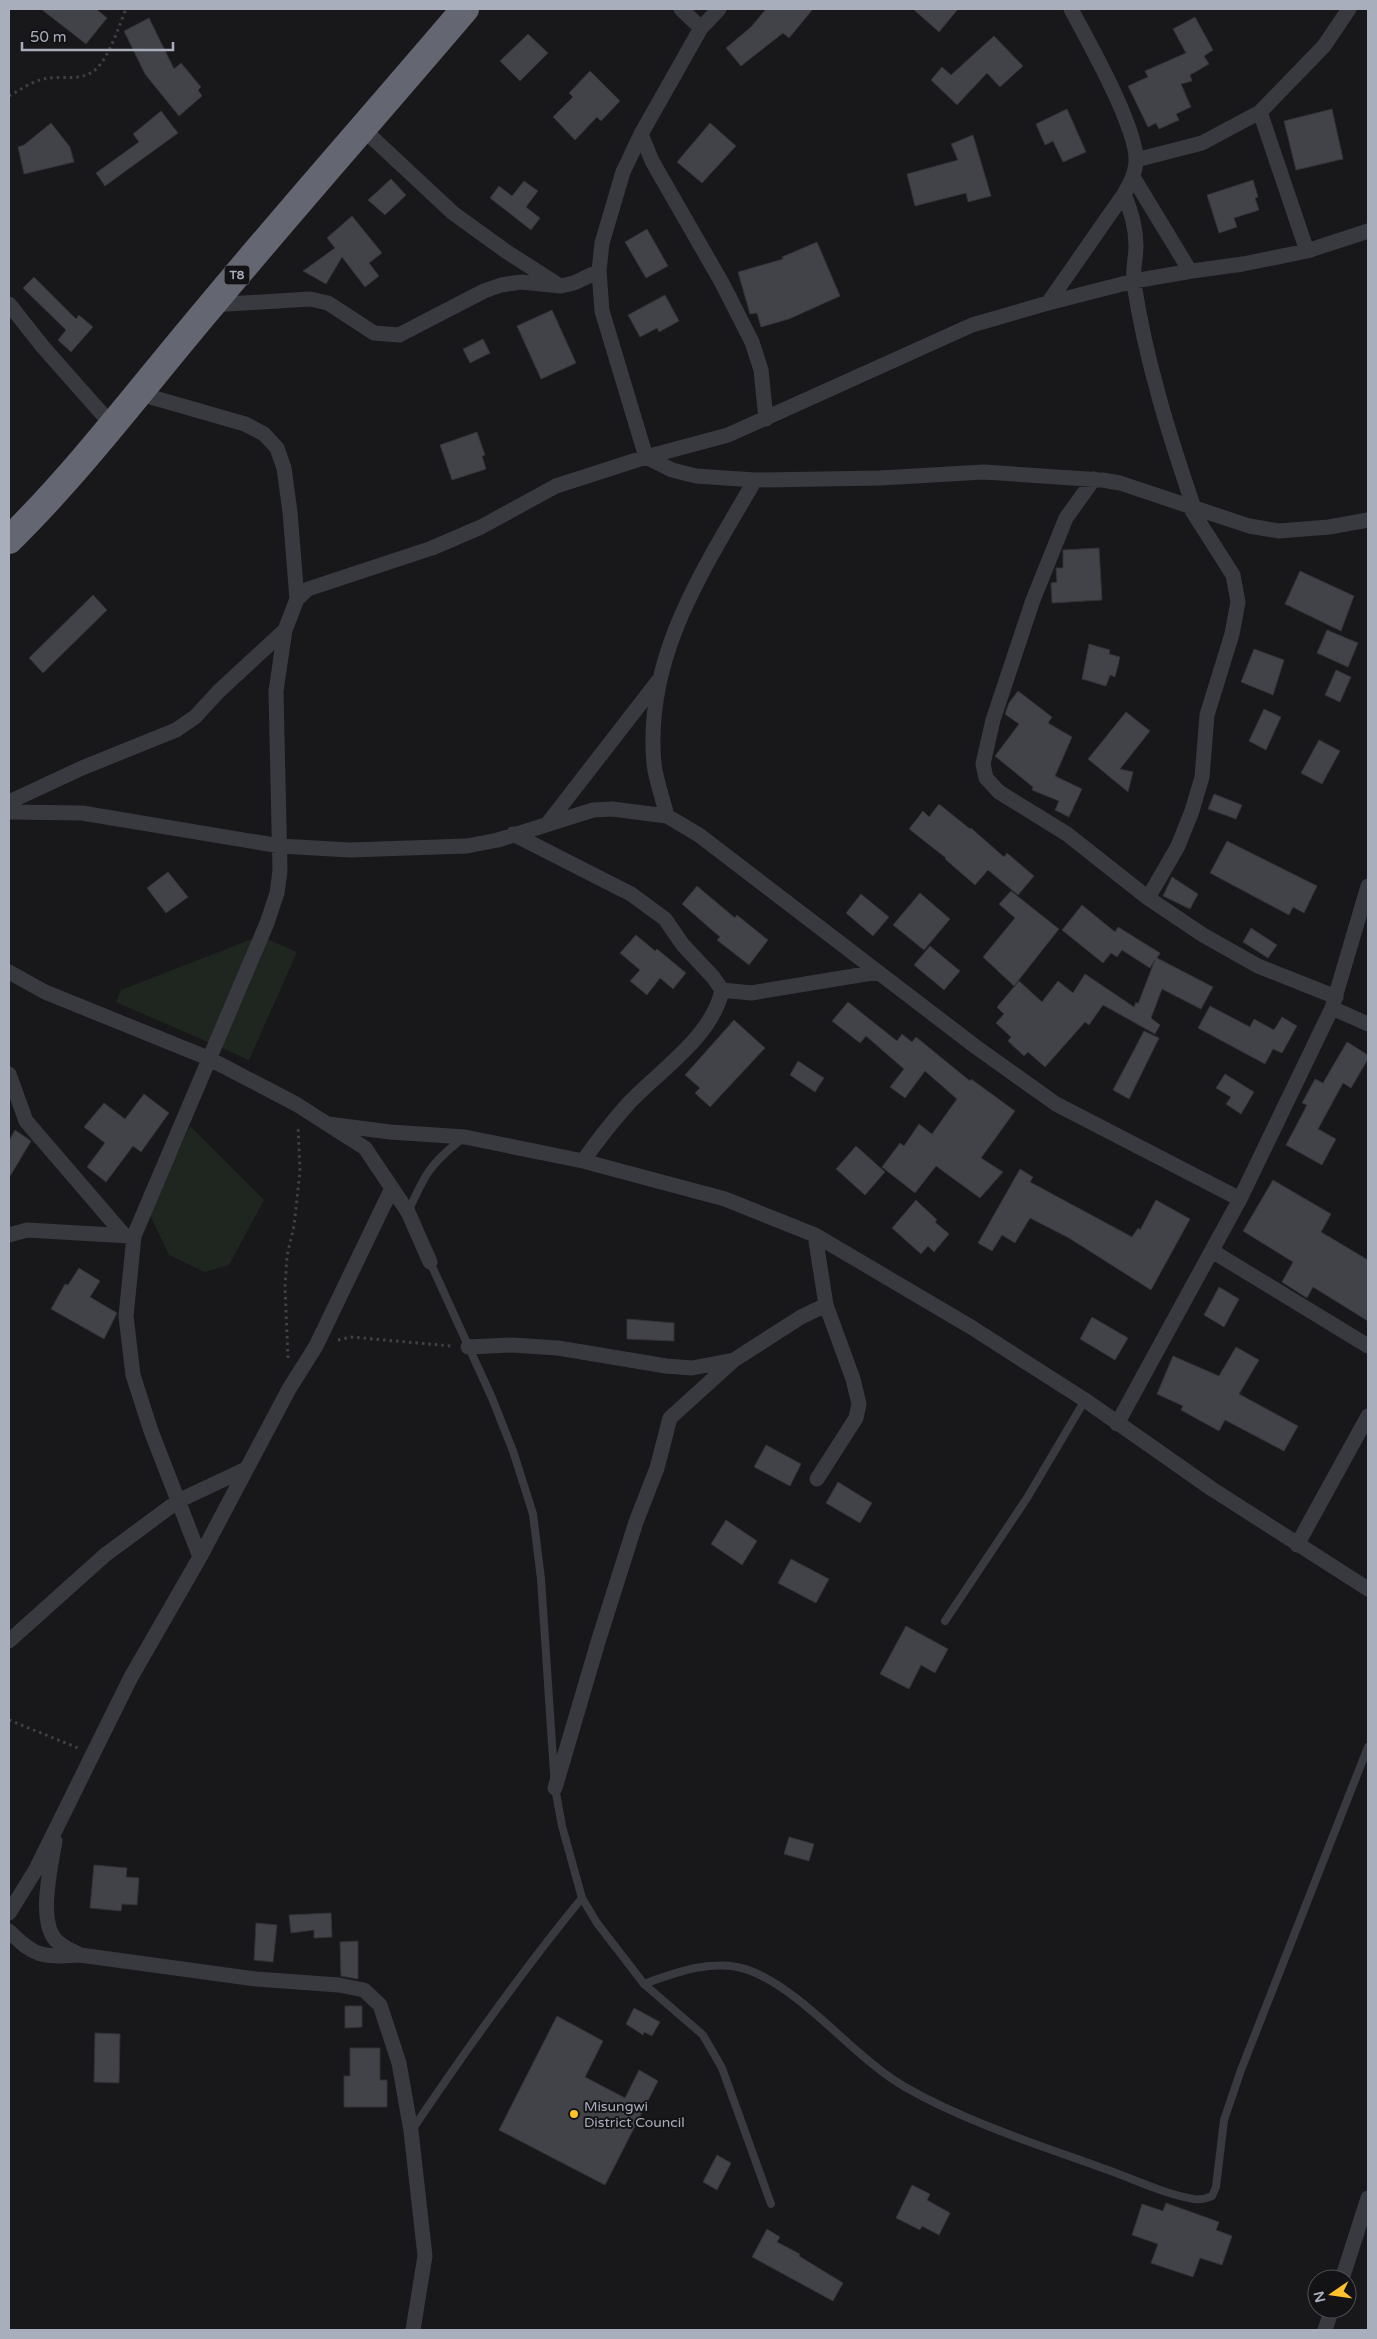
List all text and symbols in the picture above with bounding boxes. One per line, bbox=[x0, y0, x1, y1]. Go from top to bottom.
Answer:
scale bar bbox=[22, 20, 174, 52]
text: 50 m bbox=[30, 28, 67, 46]
road number: T8 bbox=[224, 266, 250, 284]
place label: Misungwi District Council bbox=[584, 2098, 685, 2131]
marker: Misungwi District Council bbox=[568, 2108, 580, 2120]
north arrow bbox=[1307, 2269, 1357, 2319]
text: N bbox=[1310, 2289, 1329, 2304]

